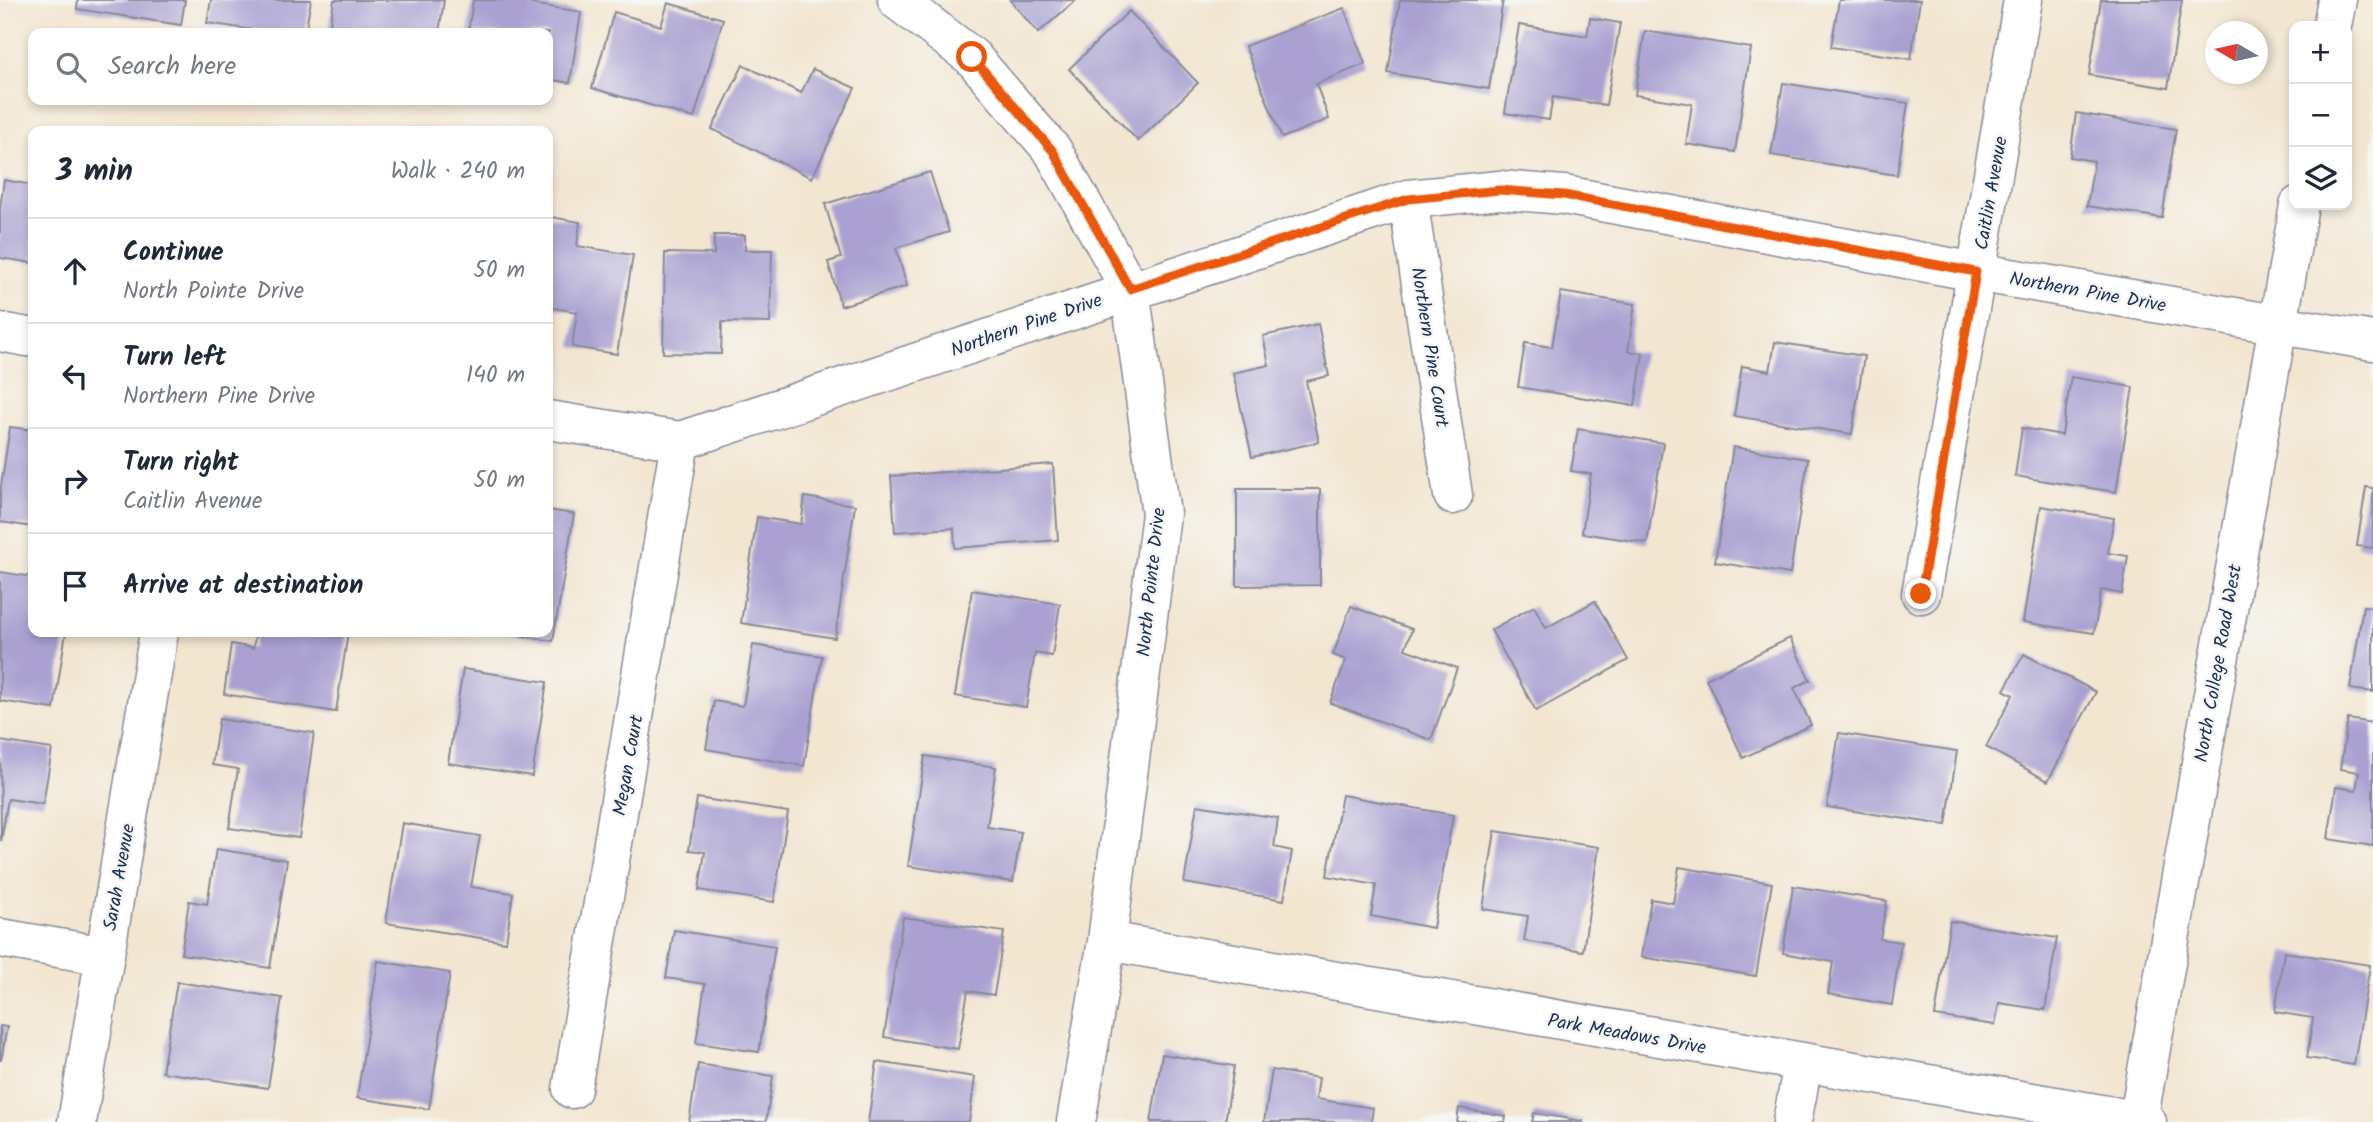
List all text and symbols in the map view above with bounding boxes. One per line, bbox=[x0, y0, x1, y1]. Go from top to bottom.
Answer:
north arrow bbox=[2205, 21, 2268, 84]
map controls bbox=[2289, 21, 2352, 210]
button: + bbox=[2289, 21, 2352, 84]
search box bbox=[28, 28, 553, 105]
route start bbox=[956, 41, 987, 72]
text: Search here bbox=[108, 46, 236, 88]
icon: search bbox=[52, 48, 90, 86]
button: − bbox=[2289, 84, 2352, 147]
street label: Caitlin Avenue bbox=[1967, 134, 2017, 253]
button: layers bbox=[2289, 147, 2352, 210]
text: 3 min bbox=[56, 148, 133, 196]
text: Walk · 240 m bbox=[391, 154, 525, 190]
text: Continue bbox=[123, 232, 224, 274]
icon: ahead bbox=[56, 252, 94, 290]
text: 50 m bbox=[474, 253, 525, 289]
street label: Northern Pine Drive bbox=[2007, 264, 2169, 322]
street label: Northern Pine Court bbox=[1402, 265, 1457, 430]
text: North Pointe Drive bbox=[123, 274, 304, 310]
street label: Northern Pine Drive bbox=[947, 286, 1107, 366]
text: Turn left bbox=[123, 337, 226, 379]
icon: left bbox=[56, 357, 94, 395]
text: 140 m bbox=[466, 358, 525, 394]
text: Northern Pine Drive bbox=[123, 379, 315, 415]
text: Turn right bbox=[123, 442, 239, 484]
icon: right bbox=[56, 462, 94, 500]
text: 50 m bbox=[474, 463, 525, 499]
text: Caitlin Avenue bbox=[123, 484, 262, 520]
street label: North Pointe Drive bbox=[1129, 506, 1175, 658]
street label: North College Road West bbox=[2187, 561, 2251, 765]
text: Arrive at destination bbox=[123, 565, 363, 607]
icon: arrive bbox=[56, 567, 94, 605]
route end bbox=[1905, 578, 1936, 609]
street label: Megan Court bbox=[605, 712, 653, 818]
street label: Sarah Avenue bbox=[96, 821, 144, 933]
street label: Park Meadows Drive bbox=[1545, 1006, 1709, 1064]

